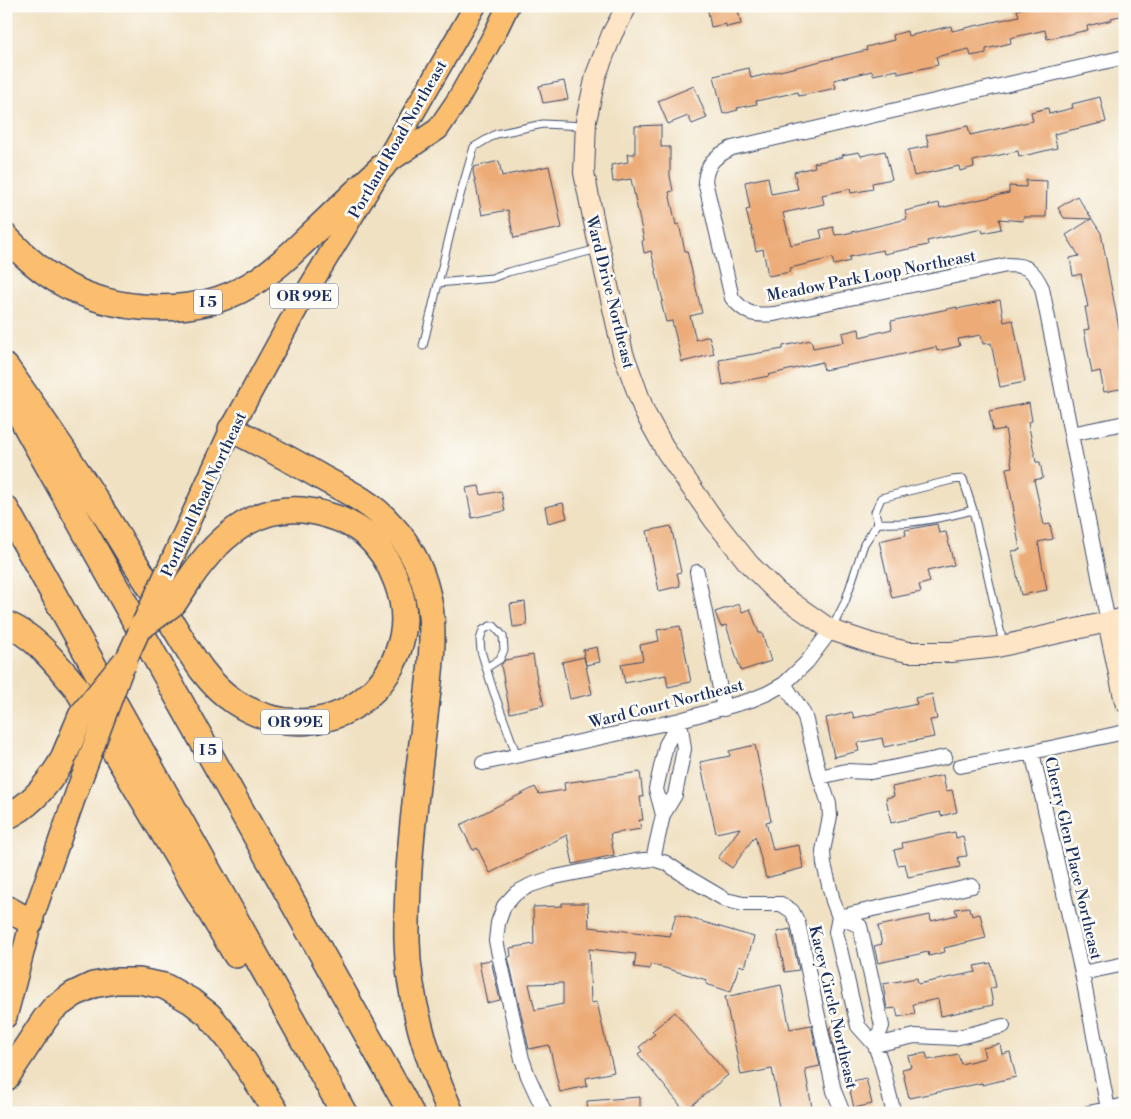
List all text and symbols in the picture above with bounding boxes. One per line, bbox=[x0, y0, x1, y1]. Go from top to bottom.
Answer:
street label: Portland Road Northeast bbox=[344, 56, 452, 222]
street label: Ward Drive Northeast bbox=[581, 213, 639, 371]
street label: Meadow Park Loop Northeast bbox=[765, 246, 978, 306]
road number: OR 99E bbox=[270, 284, 338, 308]
road number: I 5 bbox=[194, 290, 222, 314]
street label: Portland Road Northeast bbox=[157, 408, 251, 580]
street label: Ward Court Northeast bbox=[586, 675, 746, 733]
road number: OR 99E bbox=[261, 710, 329, 734]
road number: I 5 bbox=[194, 738, 222, 762]
street label: Cherry Glen Place Northeast bbox=[1040, 755, 1106, 962]
street label: Kacey Circle Northeast bbox=[804, 924, 862, 1091]

